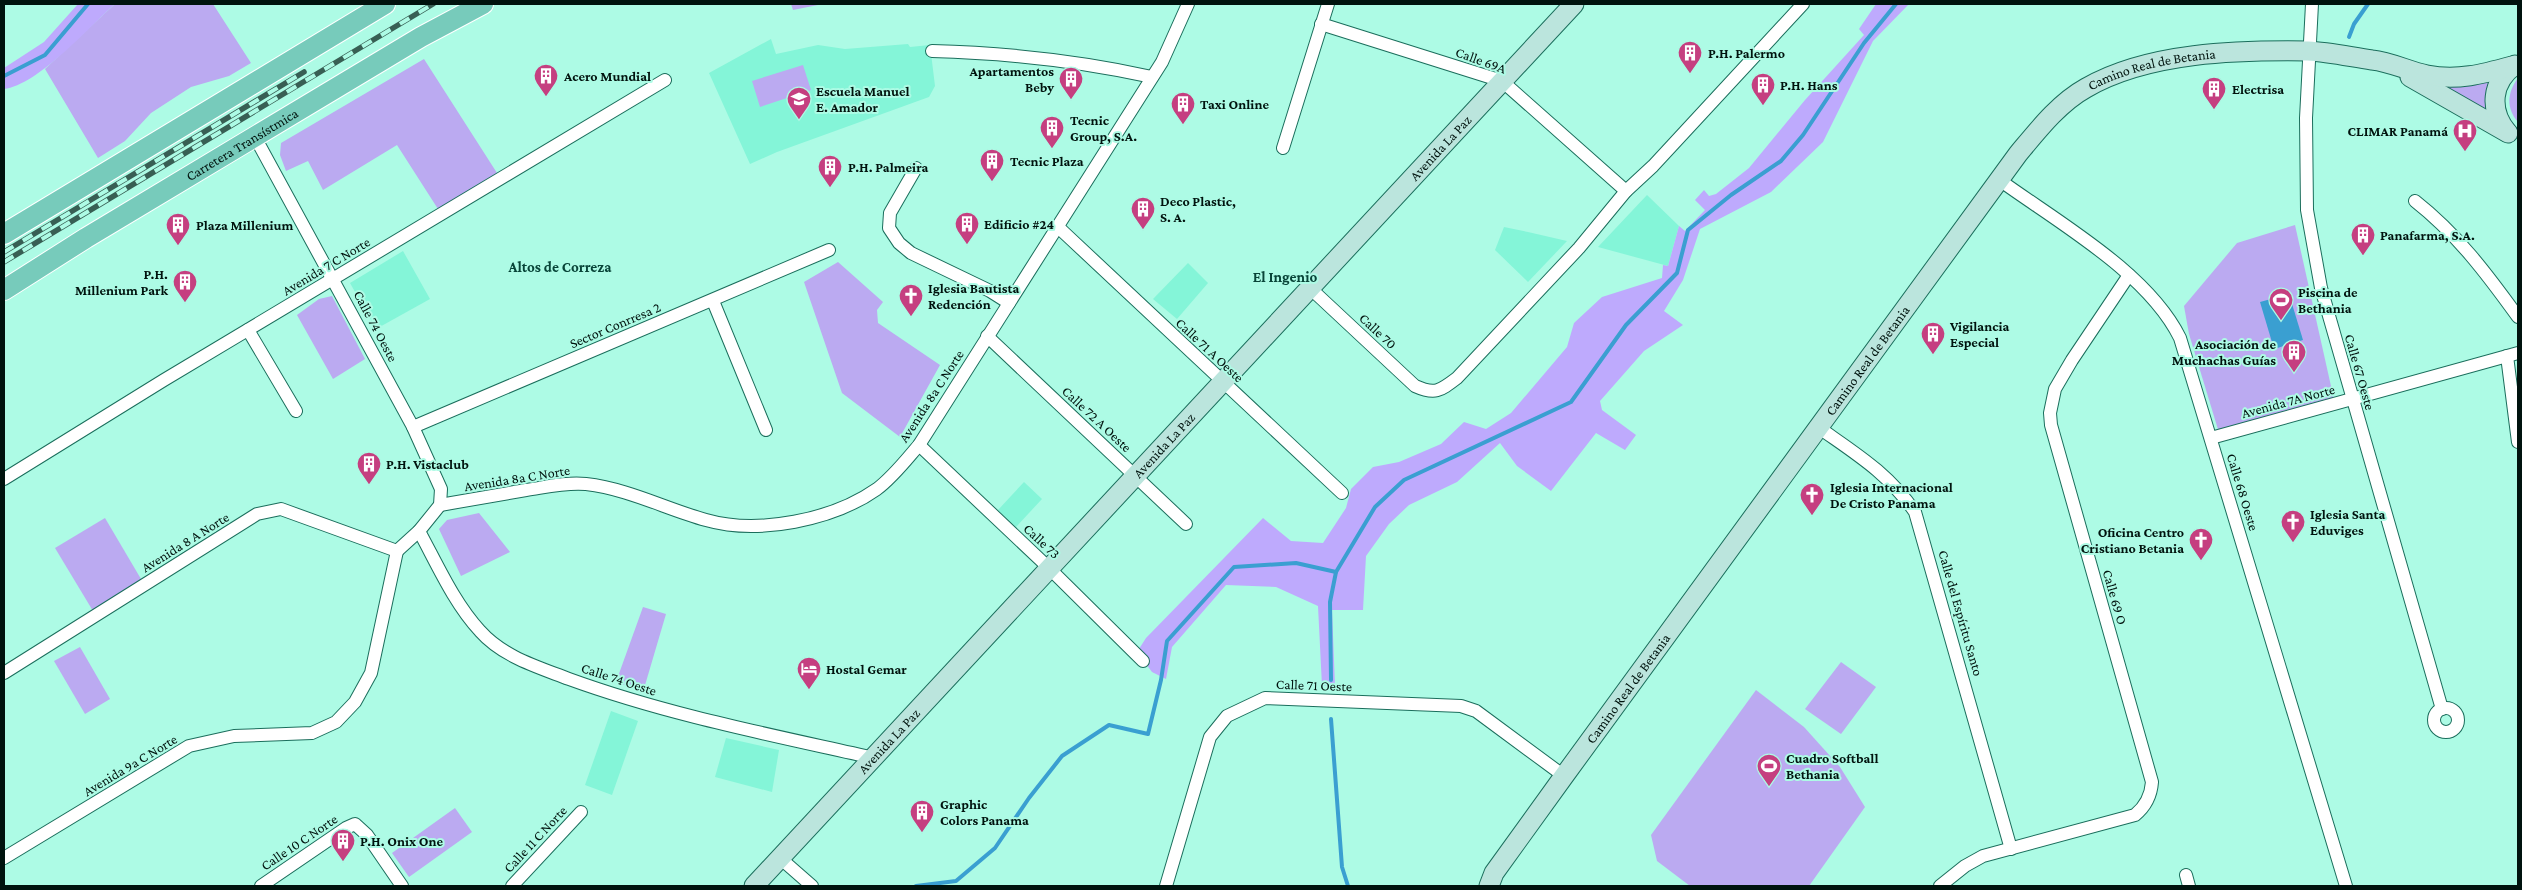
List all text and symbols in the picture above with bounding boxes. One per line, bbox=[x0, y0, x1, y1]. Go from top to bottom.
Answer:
building icon: P.H. Palermo bbox=[1677, 40, 1703, 74]
street label: Calle 69A bbox=[1454, 44, 1508, 77]
place label: P.H. Palermo bbox=[1708, 45, 1785, 61]
street label: Camino Real de Betania bbox=[2085, 45, 2217, 94]
building icon: Acero Mundial bbox=[533, 63, 559, 97]
place label: Apartamentos Beby bbox=[968, 63, 1054, 95]
building icon: Apartamentos Beby bbox=[1058, 66, 1084, 100]
place label: Acero Mundial bbox=[563, 68, 651, 84]
building icon: P.H. Hans bbox=[1750, 72, 1776, 106]
building icon: Electrisa bbox=[2201, 76, 2227, 110]
place label: P.H. Hans bbox=[1780, 77, 1838, 93]
place label: Electrisa bbox=[2232, 81, 2284, 97]
place label: Escuela Manuel E. Amador bbox=[816, 83, 910, 115]
school or university icon: Escuela Manuel E. Amador bbox=[786, 86, 812, 120]
building icon: Taxi Online bbox=[1170, 91, 1196, 125]
place label: Taxi Online bbox=[1200, 96, 1269, 112]
street label: Carretera Transístmica bbox=[183, 104, 301, 184]
place label: Tecnic Group, S.A. bbox=[1070, 112, 1137, 145]
street label: Avenida La Paz bbox=[1406, 112, 1475, 184]
building icon: Tecnic Group, S.A. bbox=[1039, 115, 1065, 149]
hospital icon: CLIMAR Panamá bbox=[2452, 118, 2478, 152]
place label: CLIMAR Panamá bbox=[2348, 123, 2448, 139]
building icon: Tecnic Plaza bbox=[979, 148, 1005, 182]
place label: Tecnic Plaza bbox=[1010, 153, 1084, 169]
building icon: P.H. Palmeira bbox=[817, 154, 843, 188]
place label: P.H. Palmeira bbox=[848, 159, 928, 175]
place label: Deco Plastic, S. A. bbox=[1160, 193, 1236, 225]
building icon: Deco Plastic, S. A. bbox=[1130, 196, 1156, 230]
building icon: Edificio #24 bbox=[954, 211, 980, 245]
building icon: Plaza Millenium bbox=[165, 212, 191, 246]
place label: Edificio #24 bbox=[984, 216, 1055, 232]
place label: Plaza Millenium bbox=[196, 217, 294, 233]
building icon: Panafarma, S.A. bbox=[2350, 222, 2376, 256]
place label: Panafarma, S.A. bbox=[2380, 227, 2475, 244]
street label: Avenida 7 C Norte bbox=[279, 234, 373, 298]
district label: Altos de Correza bbox=[507, 259, 612, 275]
place label: P.H. Millenium Park bbox=[75, 266, 168, 298]
building icon: P.H. Millenium Park bbox=[172, 269, 198, 303]
district label: El Ingenio bbox=[1253, 269, 1318, 285]
place label: Iglesia Bautista Redención bbox=[928, 280, 1019, 312]
church icon: Iglesia Bautista Redención bbox=[898, 283, 924, 317]
place label: Piscina de Bethania bbox=[2298, 284, 2358, 316]
sports icon: Piscina de Bethania bbox=[2268, 287, 2294, 321]
street label: Calle 74 Oeste bbox=[351, 288, 401, 364]
street label: Sector Conrresa 2 bbox=[567, 298, 663, 351]
street label: Camino Real de Betania bbox=[1822, 302, 1913, 418]
street label: Calle 70 bbox=[1356, 310, 1400, 352]
street label: Calle 71 A Oeste bbox=[1173, 315, 1247, 385]
place label: Vigilancia Especial bbox=[1949, 318, 2010, 350]
building icon: Vigilancia Especial bbox=[1920, 321, 1946, 355]
street label: Calle 67 Oeste bbox=[2342, 332, 2378, 412]
place label: Asociación de Muchachas Guías bbox=[2172, 336, 2276, 368]
building icon: Asociación de Muchachas Guías bbox=[2281, 339, 2307, 373]
street label: Avenida 8a C Norte bbox=[895, 347, 967, 445]
street label: Avenida 7A Norte bbox=[2240, 381, 2336, 421]
street label: Calle 72 A Oeste bbox=[1059, 383, 1135, 455]
street label: Avenida La Paz bbox=[1130, 409, 1198, 481]
building icon: P.H. Vistaclub bbox=[356, 451, 382, 485]
street label: Calle 68 Oeste bbox=[2224, 452, 2262, 532]
place label: P.H. Vistaclub bbox=[386, 456, 469, 472]
street label: Avenida 8a C Norte bbox=[463, 462, 571, 494]
place label: Iglesia Internacional De Cristo Panama bbox=[1830, 479, 1953, 511]
church icon: Iglesia Internacional De Cristo Panama bbox=[1799, 482, 1825, 516]
place label: Iglesia Santa Eduviges bbox=[2310, 506, 2385, 538]
street label: Avenida 8 A Norte bbox=[138, 509, 232, 575]
church icon: Iglesia Santa Eduviges bbox=[2280, 509, 2306, 543]
street label: Calle 73 bbox=[1021, 520, 1063, 562]
place label: Oficina Centro Cristiano Betania bbox=[2081, 524, 2184, 556]
church icon: Oficina Centro Cristiano Betania bbox=[2188, 527, 2214, 561]
street label: Calle del Espíritu Santo bbox=[1935, 548, 1987, 678]
street label: Calle 69 O bbox=[2099, 568, 2131, 626]
street label: Camino Real de Betania bbox=[1583, 630, 1674, 746]
hotel icon: Hostal Gemar bbox=[796, 656, 822, 690]
street label: Calle 74 Oeste bbox=[579, 659, 659, 699]
place label: Hostal Gemar bbox=[826, 661, 907, 677]
street label: Calle 71 Oeste bbox=[1276, 676, 1352, 694]
street label: Avenida La Paz bbox=[855, 705, 923, 777]
street label: Avenida 9a C Norte bbox=[80, 731, 180, 799]
place label: Cuadro Softball Bethania bbox=[1786, 750, 1879, 782]
sports icon: Cuadro Softball Bethania bbox=[1756, 753, 1782, 787]
place label: Graphic Colors Panama bbox=[940, 796, 1029, 828]
building icon: Graphic Colors Panama bbox=[909, 799, 935, 833]
street label: Calle 11 C Norte bbox=[500, 802, 570, 876]
street label: Calle 10 C Norte bbox=[258, 811, 340, 873]
building icon: P.H. Onix One bbox=[330, 828, 356, 862]
place label: P.H. Onix One bbox=[360, 833, 444, 849]

